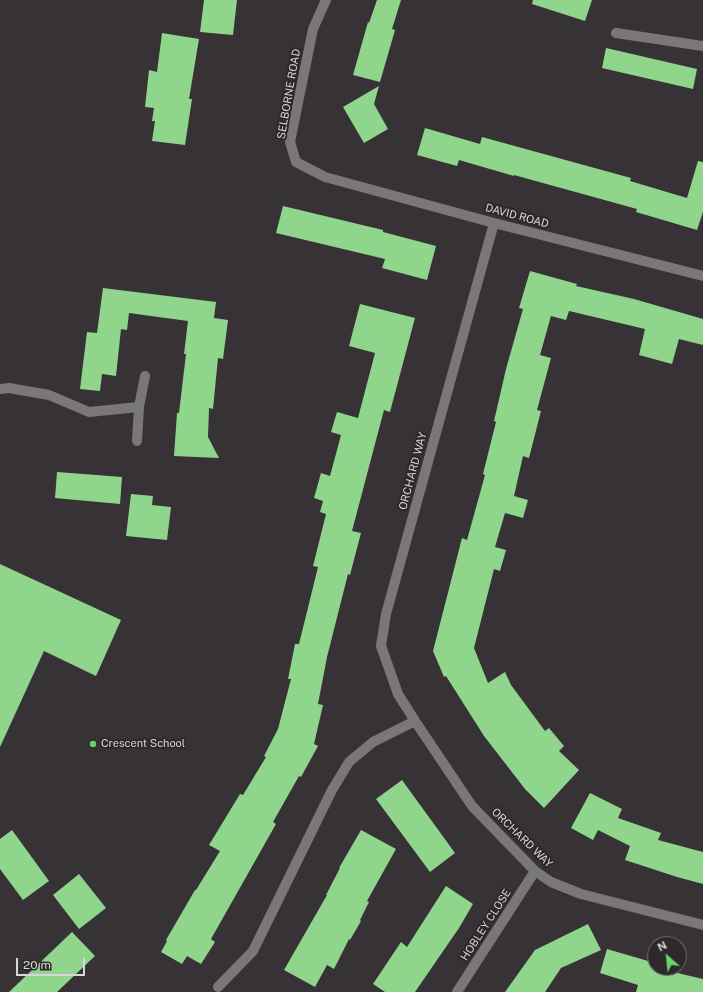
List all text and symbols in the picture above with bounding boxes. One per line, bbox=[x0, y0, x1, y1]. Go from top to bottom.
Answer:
street label: SELBORNE ROAD bbox=[275, 48, 303, 140]
street label: DAVID ROAD bbox=[484, 201, 550, 231]
street label: ORCHARD WAY bbox=[396, 431, 430, 511]
place label: Crescent School bbox=[101, 737, 185, 751]
marker: Crescent School bbox=[88, 739, 98, 749]
street label: ORCHARD WAY bbox=[489, 806, 555, 870]
street label: HOBLEY CLOSE bbox=[458, 887, 514, 963]
north arrow bbox=[647, 936, 687, 976]
text: N bbox=[655, 939, 669, 954]
scale bar bbox=[18, 950, 87, 976]
text: 20 m bbox=[23, 958, 51, 972]

